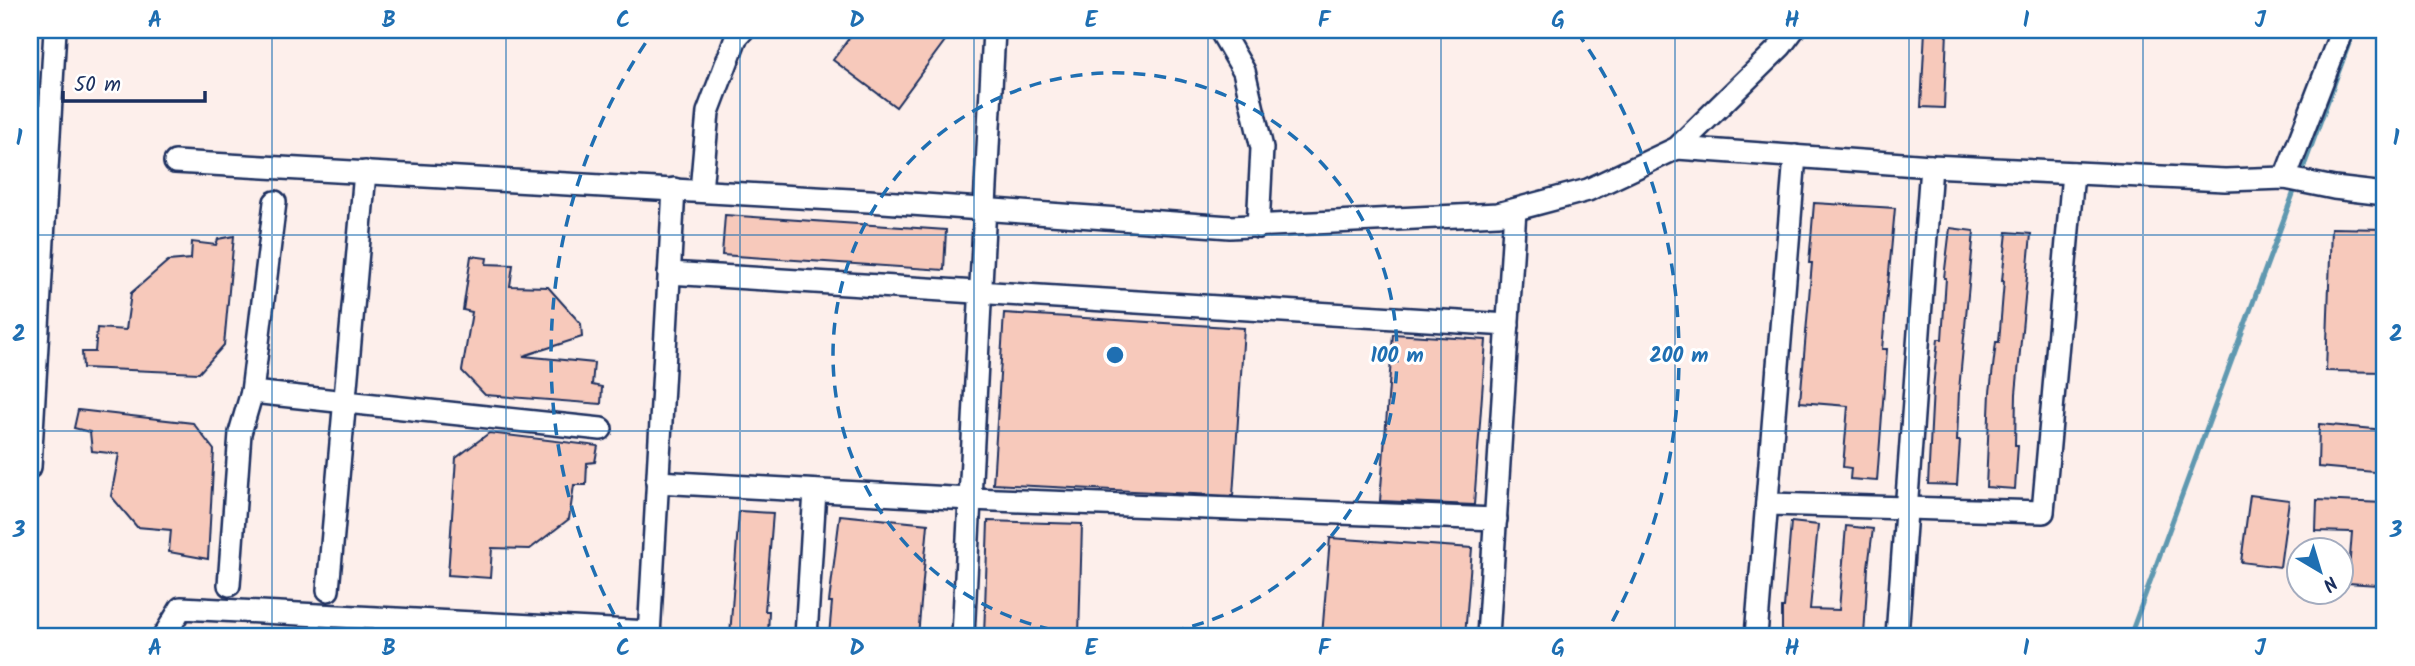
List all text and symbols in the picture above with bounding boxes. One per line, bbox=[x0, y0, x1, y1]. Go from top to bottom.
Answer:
text: A bbox=[148, 3, 162, 39]
text: B bbox=[382, 3, 396, 39]
text: C bbox=[616, 3, 630, 39]
text: D bbox=[849, 3, 865, 39]
text: E bbox=[1085, 3, 1099, 39]
text: F bbox=[1318, 3, 1332, 39]
text: G bbox=[1551, 3, 1565, 39]
text: H bbox=[1785, 3, 1800, 39]
text: I bbox=[2022, 3, 2030, 39]
text: J bbox=[2254, 3, 2266, 39]
scale bar bbox=[63, 60, 205, 104]
text: 50 m bbox=[74, 69, 121, 102]
text: 1 bbox=[16, 121, 23, 157]
text: 1 bbox=[2393, 121, 2400, 157]
text: 2 bbox=[12, 317, 26, 353]
text: 2 bbox=[2389, 317, 2403, 353]
text: 100 m bbox=[1370, 340, 1424, 373]
text: 200 m bbox=[1649, 340, 1709, 373]
centre of rings bbox=[1103, 343, 1127, 367]
text: 3 bbox=[12, 513, 26, 549]
text: 3 bbox=[2389, 513, 2403, 549]
north arrow bbox=[2286, 536, 2356, 606]
text: N bbox=[2315, 567, 2343, 598]
text: A bbox=[148, 631, 162, 666]
text: B bbox=[382, 631, 396, 666]
text: C bbox=[616, 631, 630, 666]
text: D bbox=[849, 631, 865, 666]
text: E bbox=[1085, 631, 1099, 666]
text: F bbox=[1318, 631, 1332, 666]
text: G bbox=[1551, 631, 1565, 666]
text: H bbox=[1785, 631, 1800, 666]
text: I bbox=[2022, 631, 2030, 666]
text: J bbox=[2254, 631, 2266, 666]

